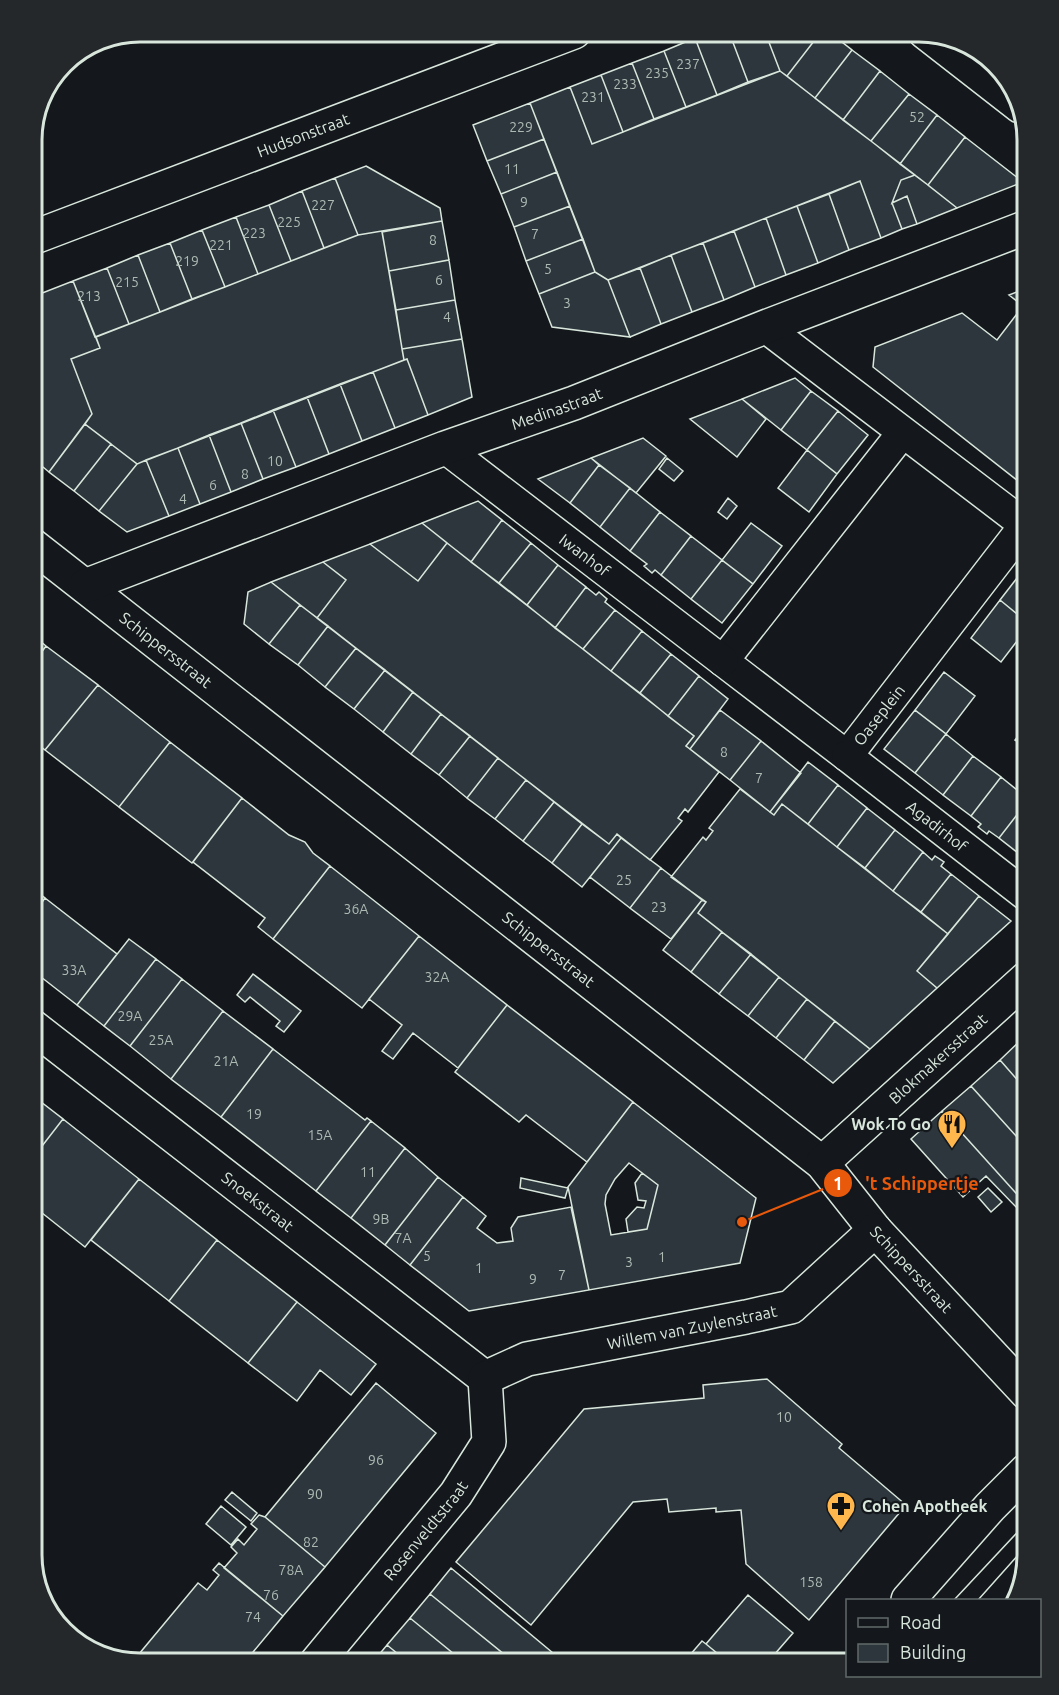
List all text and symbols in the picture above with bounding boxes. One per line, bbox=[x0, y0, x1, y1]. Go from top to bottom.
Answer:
house number: 237 bbox=[676, 56, 700, 72]
house number: 235 bbox=[645, 65, 669, 81]
house number: 233 bbox=[613, 76, 637, 92]
house number: 231 bbox=[581, 89, 605, 105]
street label: Hudsonstraat bbox=[254, 109, 352, 161]
house number: 52 bbox=[909, 109, 925, 125]
house number: 229 bbox=[509, 119, 533, 135]
house number: 11 bbox=[504, 161, 520, 177]
house number: 9 bbox=[520, 194, 528, 210]
house number: 227 bbox=[311, 197, 335, 213]
house number: 225 bbox=[277, 214, 301, 230]
house number: 223 bbox=[242, 225, 266, 241]
house number: 7 bbox=[531, 226, 539, 242]
house number: 8 bbox=[429, 232, 437, 248]
house number: 221 bbox=[209, 237, 233, 253]
house number: 219 bbox=[175, 253, 199, 269]
house number: 5 bbox=[544, 261, 552, 277]
house number: 6 bbox=[435, 272, 443, 288]
house number: 215 bbox=[115, 274, 139, 290]
house number: 213 bbox=[77, 288, 101, 304]
house number: 3 bbox=[563, 295, 571, 311]
house number: 4 bbox=[443, 309, 451, 325]
street label: Medinastraat bbox=[509, 383, 605, 433]
house number: 10 bbox=[267, 453, 283, 469]
house number: 8 bbox=[241, 466, 249, 482]
house number: 6 bbox=[209, 477, 217, 493]
house number: 4 bbox=[179, 491, 187, 507]
street label: Iwanhof bbox=[556, 530, 614, 581]
street label: Schippersstraat bbox=[116, 608, 216, 692]
street label: Oaseplein bbox=[850, 681, 908, 749]
house number: 8 bbox=[720, 744, 728, 760]
house number: 7 bbox=[755, 770, 763, 786]
street label: Agadirhof bbox=[903, 797, 972, 856]
house number: 25 bbox=[616, 872, 632, 888]
house number: 23 bbox=[651, 899, 667, 915]
house number: 36A bbox=[344, 901, 368, 917]
street label: Schippersstraat bbox=[499, 908, 599, 991]
house number: 33A bbox=[62, 962, 86, 978]
house number: 32A bbox=[425, 969, 449, 985]
house number: 29A bbox=[118, 1008, 142, 1024]
street label: Blokmakersstraat bbox=[885, 1009, 991, 1107]
house number: 25A bbox=[149, 1032, 173, 1048]
house number: 21A bbox=[214, 1053, 238, 1069]
house number: 19 bbox=[246, 1106, 262, 1122]
restaurant icon: Wok To Go bbox=[936, 1108, 968, 1150]
place label: Wok To Go bbox=[851, 1115, 931, 1133]
house number: 15A bbox=[308, 1127, 332, 1143]
house number: 11 bbox=[360, 1164, 376, 1180]
callout: 't Schippertje bbox=[823, 1165, 991, 1201]
street label: Snoekstraat bbox=[218, 1168, 298, 1235]
text: 1 bbox=[833, 1173, 843, 1193]
text: 't Schippertje bbox=[865, 1173, 979, 1193]
house number: 9B bbox=[373, 1211, 389, 1227]
street label: Schippersstraat bbox=[867, 1222, 957, 1317]
house number: 7A bbox=[395, 1230, 412, 1246]
house number: 5 bbox=[423, 1248, 431, 1264]
house number: 1 bbox=[658, 1249, 666, 1265]
house number: 3 bbox=[625, 1254, 633, 1270]
house number: 1 bbox=[475, 1260, 483, 1276]
house number: 7 bbox=[558, 1267, 566, 1283]
house number: 9 bbox=[529, 1271, 537, 1287]
street label: Willem van Zuylenstraat bbox=[605, 1301, 779, 1352]
house number: 10 bbox=[776, 1409, 792, 1425]
house number: 96 bbox=[368, 1452, 384, 1468]
street label: Rosenveldtstraat bbox=[380, 1477, 471, 1584]
house number: 90 bbox=[307, 1486, 323, 1502]
pharmacy icon: Cohen Apotheek bbox=[825, 1490, 857, 1532]
place label: Cohen Apotheek bbox=[862, 1497, 988, 1515]
house number: 82 bbox=[303, 1534, 319, 1550]
house number: 78A bbox=[279, 1562, 303, 1578]
house number: 158 bbox=[799, 1574, 823, 1590]
house number: 76 bbox=[263, 1587, 279, 1603]
legend bbox=[846, 1599, 1041, 1677]
house number: 74 bbox=[245, 1609, 261, 1625]
text: Road bbox=[900, 1612, 942, 1632]
text: Building bbox=[900, 1642, 966, 1662]

